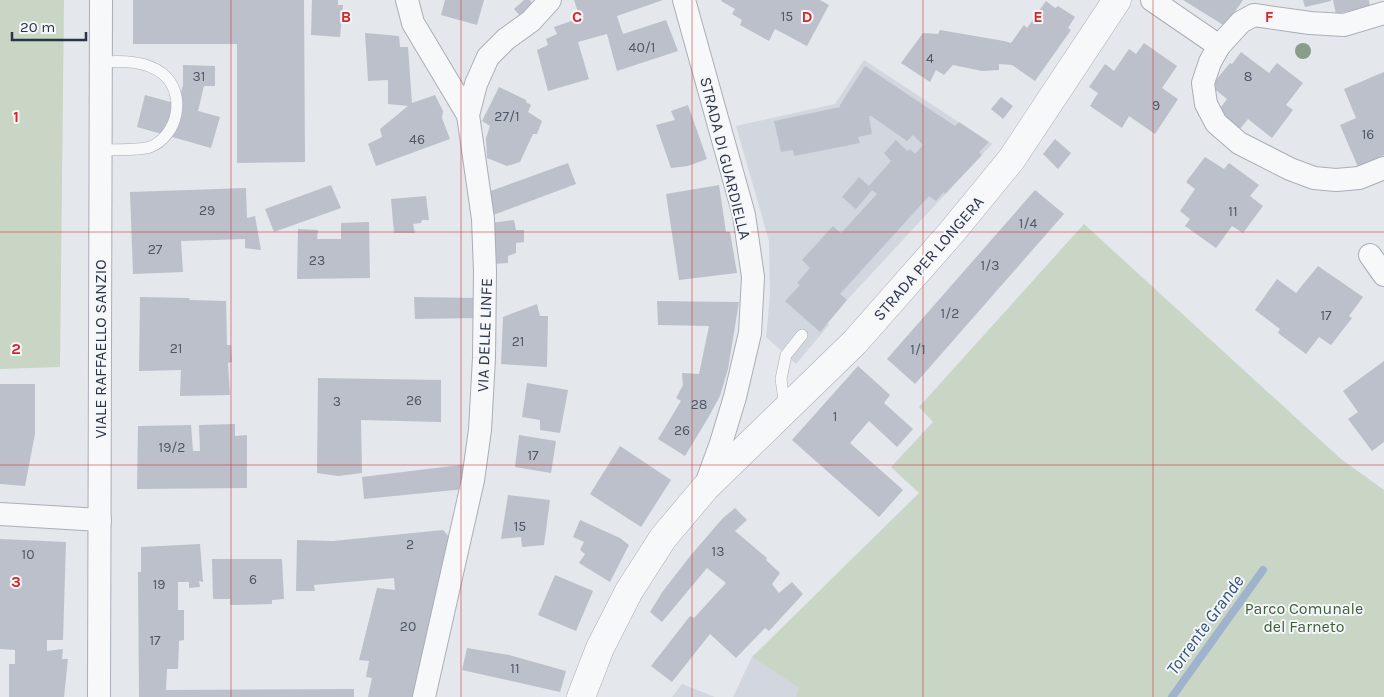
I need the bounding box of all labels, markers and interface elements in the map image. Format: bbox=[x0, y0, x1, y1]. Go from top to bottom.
text: B bbox=[341, 7, 351, 26]
text: C bbox=[572, 7, 582, 26]
text: D bbox=[802, 7, 813, 26]
text: E bbox=[1033, 7, 1043, 26]
text: F bbox=[1265, 7, 1274, 26]
house number: 15 bbox=[781, 8, 793, 25]
scale bar bbox=[12, 10, 86, 42]
text: 20 m bbox=[20, 18, 55, 36]
house number: 40/1 bbox=[629, 39, 655, 56]
house number: 4 bbox=[926, 50, 934, 67]
house number: 31 bbox=[193, 68, 205, 85]
house number: 8 bbox=[1244, 68, 1252, 85]
street label: STRADA DI GUARDIELLA bbox=[696, 75, 755, 241]
house number: 9 bbox=[1152, 97, 1160, 114]
text: 1 bbox=[13, 107, 19, 126]
house number: 27/1 bbox=[494, 108, 520, 125]
house number: 16 bbox=[1362, 126, 1374, 143]
house number: 46 bbox=[409, 131, 425, 148]
street label: STRADA PER LONGERA bbox=[869, 192, 988, 324]
house number: 29 bbox=[199, 202, 215, 219]
house number: 11 bbox=[1228, 203, 1238, 220]
house number: 1/4 bbox=[1019, 215, 1037, 232]
house number: 27 bbox=[148, 241, 163, 258]
house number: 23 bbox=[309, 252, 325, 269]
house number: 1/3 bbox=[981, 257, 999, 274]
street label: VIALE RAFFAELLO SANZIO bbox=[91, 259, 110, 439]
street label: VIA DELLE LINFE bbox=[473, 278, 496, 392]
house number: 1/2 bbox=[941, 305, 959, 322]
house number: 17 bbox=[1320, 307, 1332, 324]
house number: 21 bbox=[512, 333, 524, 350]
text: 2 bbox=[11, 339, 21, 358]
house number: 21 bbox=[170, 340, 182, 357]
house number: 1/1 bbox=[910, 341, 926, 358]
house number: 26 bbox=[406, 392, 422, 409]
house number: 3 bbox=[333, 393, 341, 410]
house number: 28 bbox=[691, 396, 707, 413]
house number: 1 bbox=[833, 408, 837, 425]
house number: 26 bbox=[674, 422, 690, 439]
house number: 19/2 bbox=[159, 439, 185, 456]
house number: 17 bbox=[527, 447, 539, 464]
house number: 15 bbox=[514, 518, 526, 535]
house number: 2 bbox=[406, 536, 414, 553]
house number: 13 bbox=[712, 543, 724, 560]
house number: 10 bbox=[22, 546, 34, 563]
house number: 6 bbox=[249, 571, 257, 588]
water label: Torrente Grande bbox=[1161, 571, 1249, 679]
text: 3 bbox=[11, 572, 21, 591]
house number: 19 bbox=[153, 576, 165, 593]
park label: Parco Comunale del Farneto bbox=[1245, 599, 1363, 636]
house number: 20 bbox=[400, 618, 416, 635]
house number: 17 bbox=[149, 632, 161, 649]
house number: 11 bbox=[510, 660, 520, 677]

